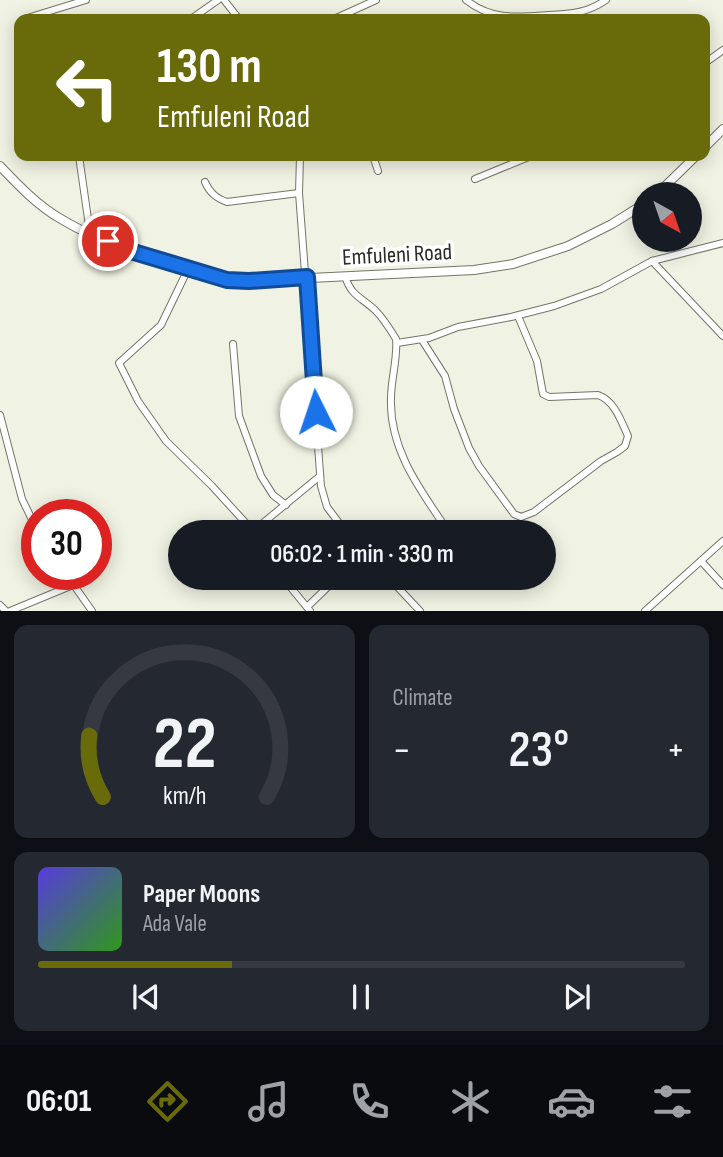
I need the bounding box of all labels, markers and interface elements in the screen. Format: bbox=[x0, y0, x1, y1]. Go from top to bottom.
text: 130 m bbox=[157, 38, 262, 97]
icon: left bbox=[42, 42, 133, 133]
text: Emfuleni Road bbox=[157, 98, 310, 137]
north arrow bbox=[632, 182, 702, 252]
map controls bbox=[632, 182, 702, 252]
pin bbox=[78, 211, 138, 271]
icon: arrive bbox=[89, 222, 127, 260]
street label: Emfuleni Road bbox=[341, 238, 453, 272]
position arrow bbox=[279, 375, 353, 449]
speed limit sign: 30 bbox=[21, 499, 112, 590]
text: 06:02 · 1 min · 330 m bbox=[270, 539, 454, 570]
text: Climate bbox=[393, 684, 452, 712]
text: 22 bbox=[152, 702, 216, 790]
text: 23° bbox=[508, 719, 569, 782]
text: − bbox=[393, 728, 411, 773]
text: + bbox=[666, 728, 685, 773]
text: km/h bbox=[163, 781, 206, 812]
text: Paper Moons bbox=[143, 879, 260, 910]
text: Ada Vale bbox=[143, 910, 207, 938]
icon: previous bbox=[127, 978, 165, 1016]
icon: pause bbox=[342, 978, 380, 1016]
icon: next bbox=[558, 978, 596, 1016]
icon: directions bbox=[143, 1077, 192, 1126]
icon: music bbox=[244, 1077, 293, 1126]
icon: phone bbox=[345, 1077, 394, 1126]
icon: climate bbox=[446, 1077, 495, 1126]
icon: car bbox=[547, 1077, 596, 1126]
icon: filters bbox=[648, 1077, 697, 1126]
text: 06:01 bbox=[26, 1082, 91, 1121]

